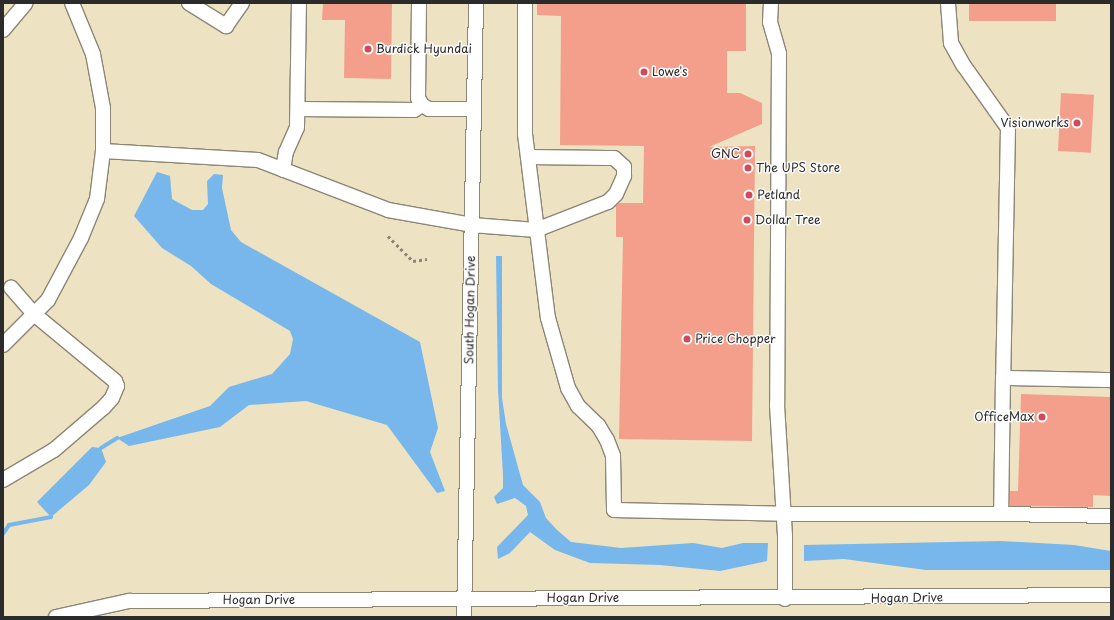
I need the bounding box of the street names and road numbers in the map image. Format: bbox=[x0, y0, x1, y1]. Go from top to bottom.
street label: South Hogan Drive bbox=[462, 255, 478, 365]
street label: Hogan Drive bbox=[871, 590, 943, 606]
street label: Hogan Drive bbox=[547, 591, 619, 605]
street label: Hogan Drive bbox=[223, 593, 295, 607]

